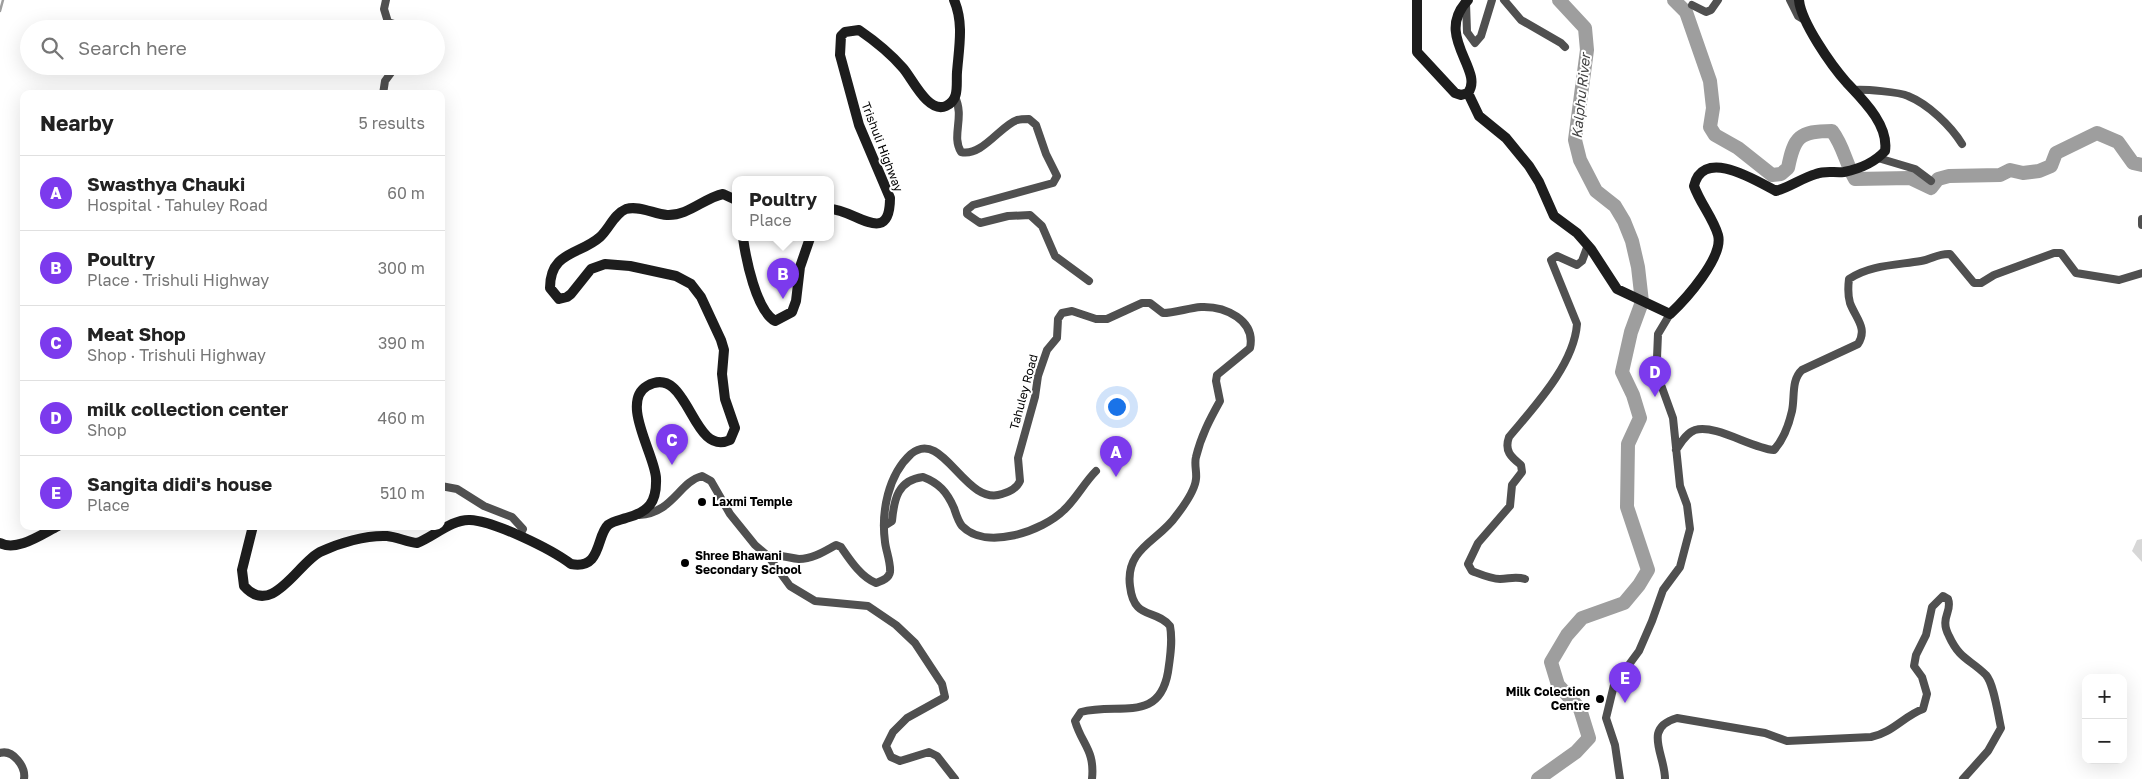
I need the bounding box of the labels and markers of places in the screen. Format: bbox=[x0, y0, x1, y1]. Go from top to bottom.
pin: B bbox=[767, 258, 799, 299]
pin: D bbox=[1639, 356, 1671, 397]
pin: C bbox=[656, 424, 688, 465]
pin: A bbox=[1100, 436, 1132, 477]
place label: Laxmi Temple bbox=[712, 494, 793, 509]
marker: Laxmi Temple bbox=[696, 496, 708, 508]
place label: Shree Bhawani Secondary School bbox=[695, 548, 802, 577]
marker: Shree Bhawani Secondary School bbox=[679, 557, 691, 569]
pin: E bbox=[1609, 662, 1641, 703]
place label: Milk Colection Centre bbox=[1506, 684, 1590, 713]
marker: Milk Colection Centre bbox=[1594, 693, 1606, 705]

